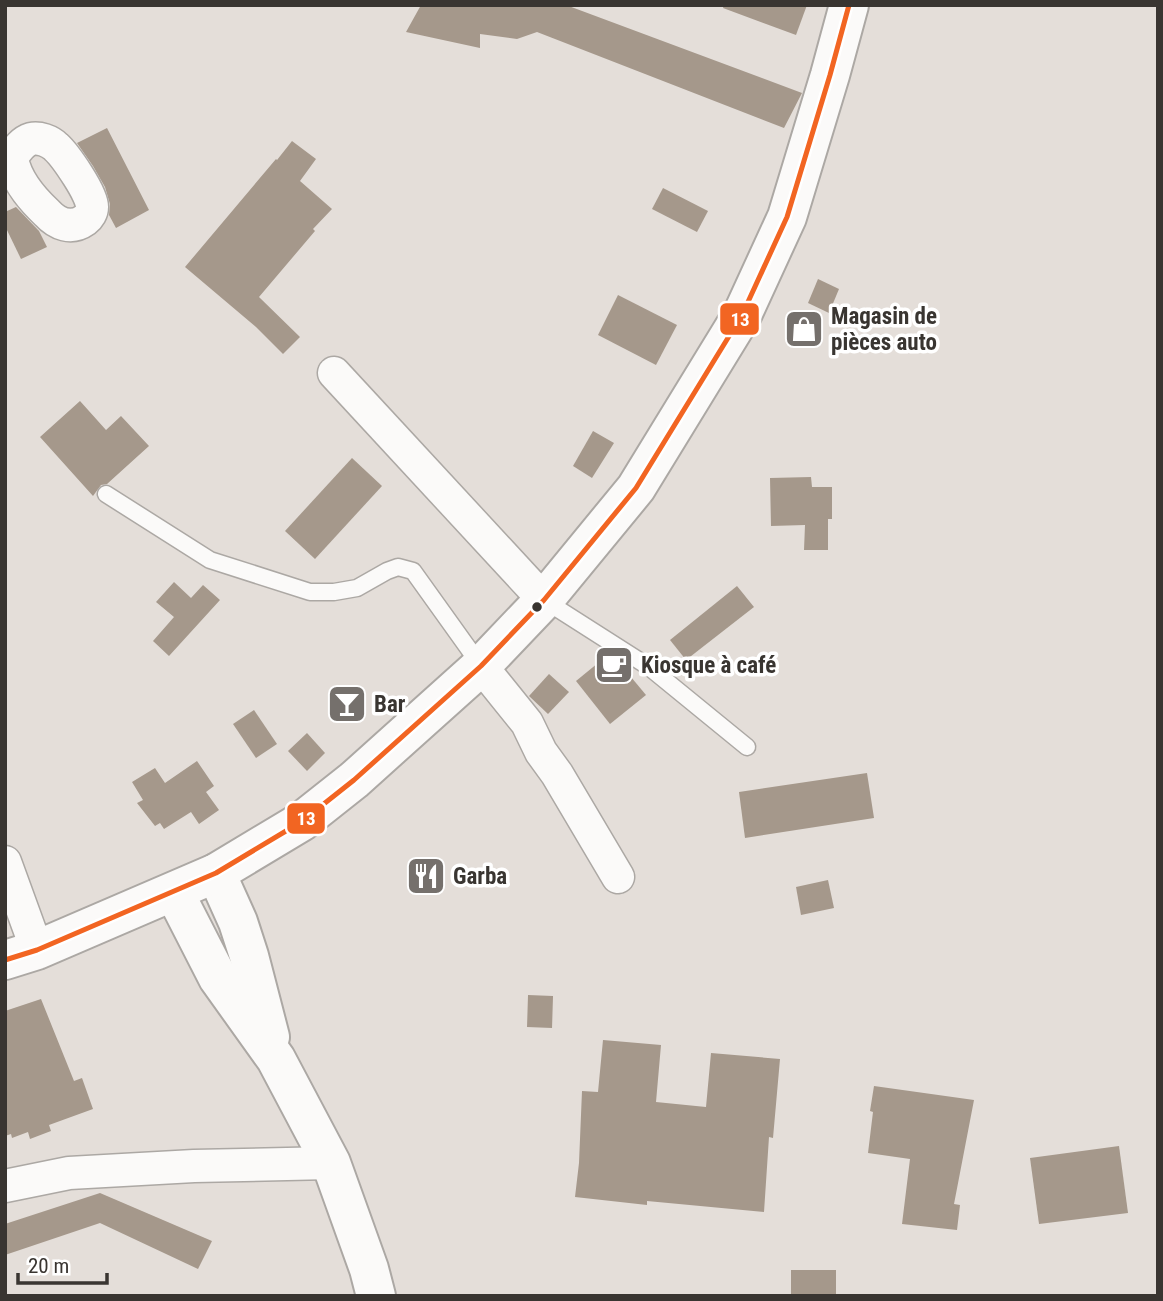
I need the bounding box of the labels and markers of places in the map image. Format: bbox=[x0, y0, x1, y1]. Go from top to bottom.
place label: Magasin de pièces auto bbox=[831, 303, 937, 356]
shop icon: Magasin de pièces auto bbox=[783, 308, 825, 350]
unlabelled marker bbox=[530, 600, 544, 614]
cafe icon: Kiosque à café bbox=[593, 644, 635, 686]
place label: Kiosque à café bbox=[641, 652, 776, 679]
bar icon: Bar bbox=[326, 683, 368, 725]
place label: Bar bbox=[374, 691, 406, 718]
restaurant icon: Garba bbox=[405, 855, 447, 897]
place label: Garba bbox=[453, 863, 507, 890]

